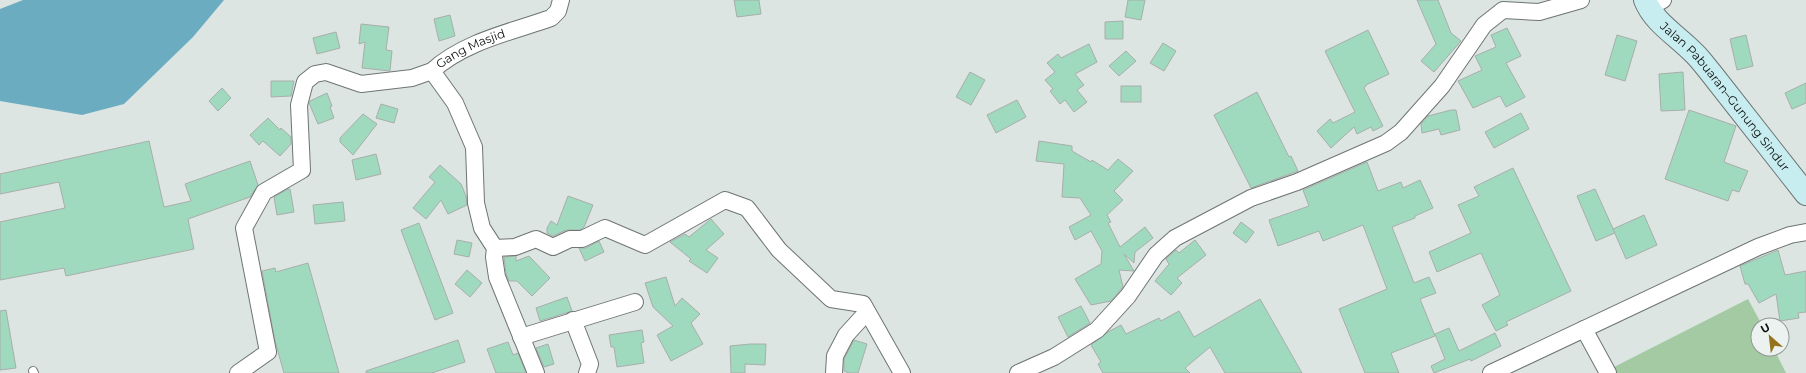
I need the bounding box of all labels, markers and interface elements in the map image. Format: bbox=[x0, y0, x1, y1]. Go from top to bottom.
street label: Jalan Pabuaran–Gunung Sindur bbox=[1657, 18, 1793, 174]
street label: Gang Masjid bbox=[433, 25, 507, 71]
north arrow bbox=[1750, 317, 1790, 357]
text: U bbox=[1758, 320, 1772, 336]

